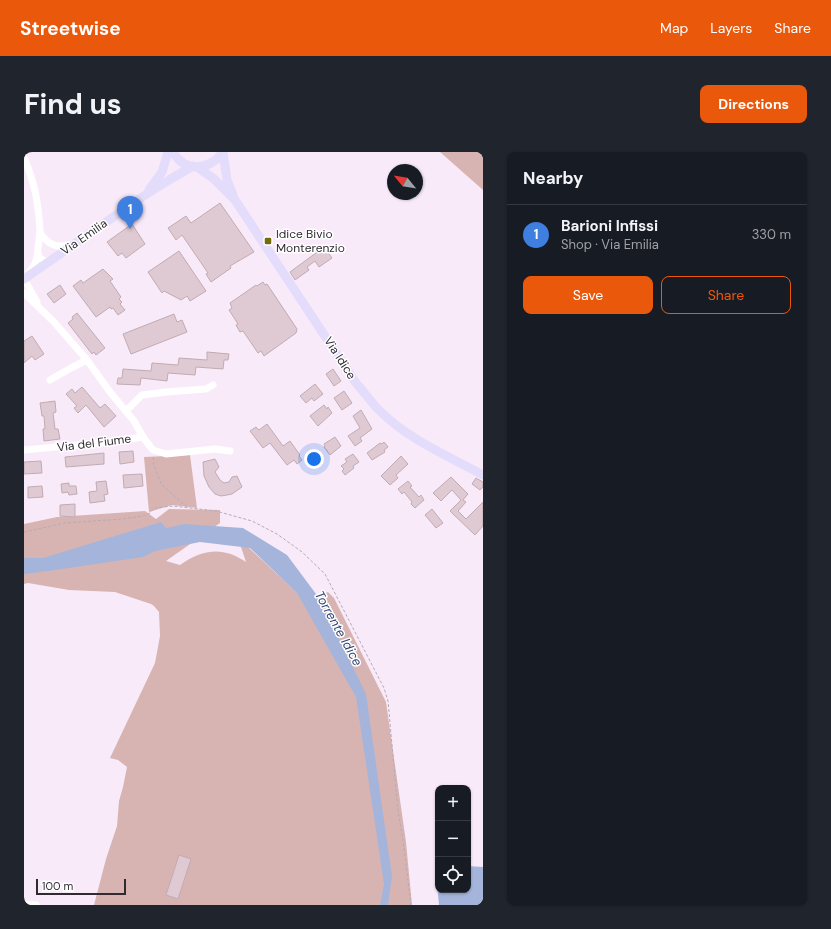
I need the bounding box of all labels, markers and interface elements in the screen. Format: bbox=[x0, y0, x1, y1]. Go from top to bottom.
text: Streetwise bbox=[20, 16, 121, 41]
text: Map bbox=[660, 19, 688, 37]
text: Layers bbox=[710, 19, 752, 37]
text: Share bbox=[774, 19, 811, 37]
button: Directions bbox=[700, 85, 807, 123]
text: Find us bbox=[24, 86, 122, 123]
north arrow bbox=[387, 164, 423, 200]
text: Nearby bbox=[523, 167, 583, 189]
pin: 1 bbox=[117, 196, 143, 229]
street label: Via Emilia bbox=[58, 215, 110, 259]
text: Barioni Infissi bbox=[561, 216, 658, 236]
place label: Idice Bivio Monterenzio bbox=[276, 226, 345, 256]
text: 1 bbox=[534, 226, 538, 243]
text: 330 m bbox=[752, 226, 791, 243]
marker: Idice Bivio Monterenzio bbox=[263, 236, 273, 246]
text: Shop · Via Emilia bbox=[561, 236, 659, 253]
button: Save bbox=[523, 276, 653, 314]
button: Share bbox=[661, 276, 791, 314]
street label: Via Idice bbox=[320, 334, 360, 382]
street label: Via del Fiume bbox=[56, 430, 132, 455]
your location bbox=[304, 449, 324, 469]
water label: Torrente Idice bbox=[311, 588, 366, 669]
map controls bbox=[435, 785, 471, 893]
button: + bbox=[435, 785, 471, 821]
button: − bbox=[435, 821, 471, 857]
button: locate bbox=[435, 857, 471, 893]
scale bar bbox=[36, 877, 126, 896]
text: 100 m bbox=[42, 879, 73, 893]

